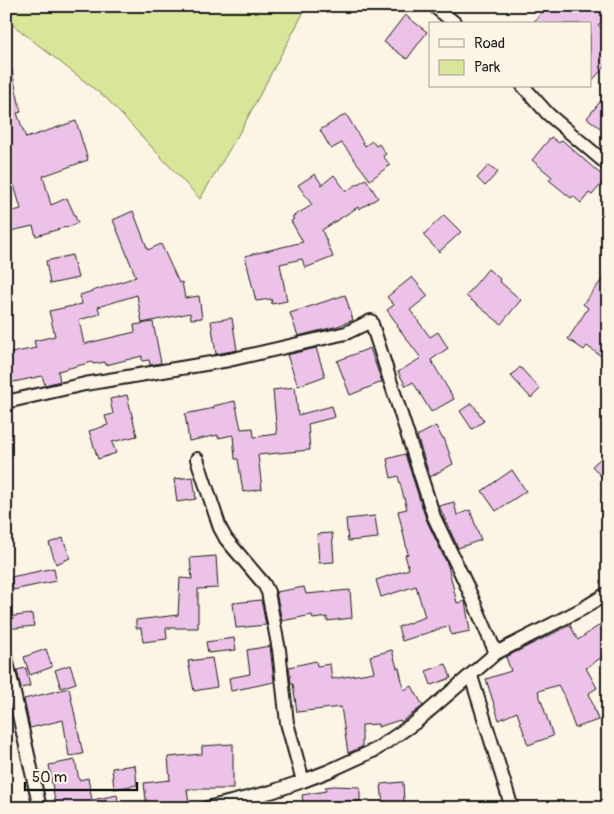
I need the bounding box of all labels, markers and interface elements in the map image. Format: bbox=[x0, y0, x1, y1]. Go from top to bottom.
legend bbox=[429, 22, 592, 88]
text: Road bbox=[474, 34, 505, 53]
text: Park bbox=[474, 58, 501, 77]
scale bar bbox=[25, 759, 138, 791]
text: 50 m bbox=[32, 768, 67, 787]

